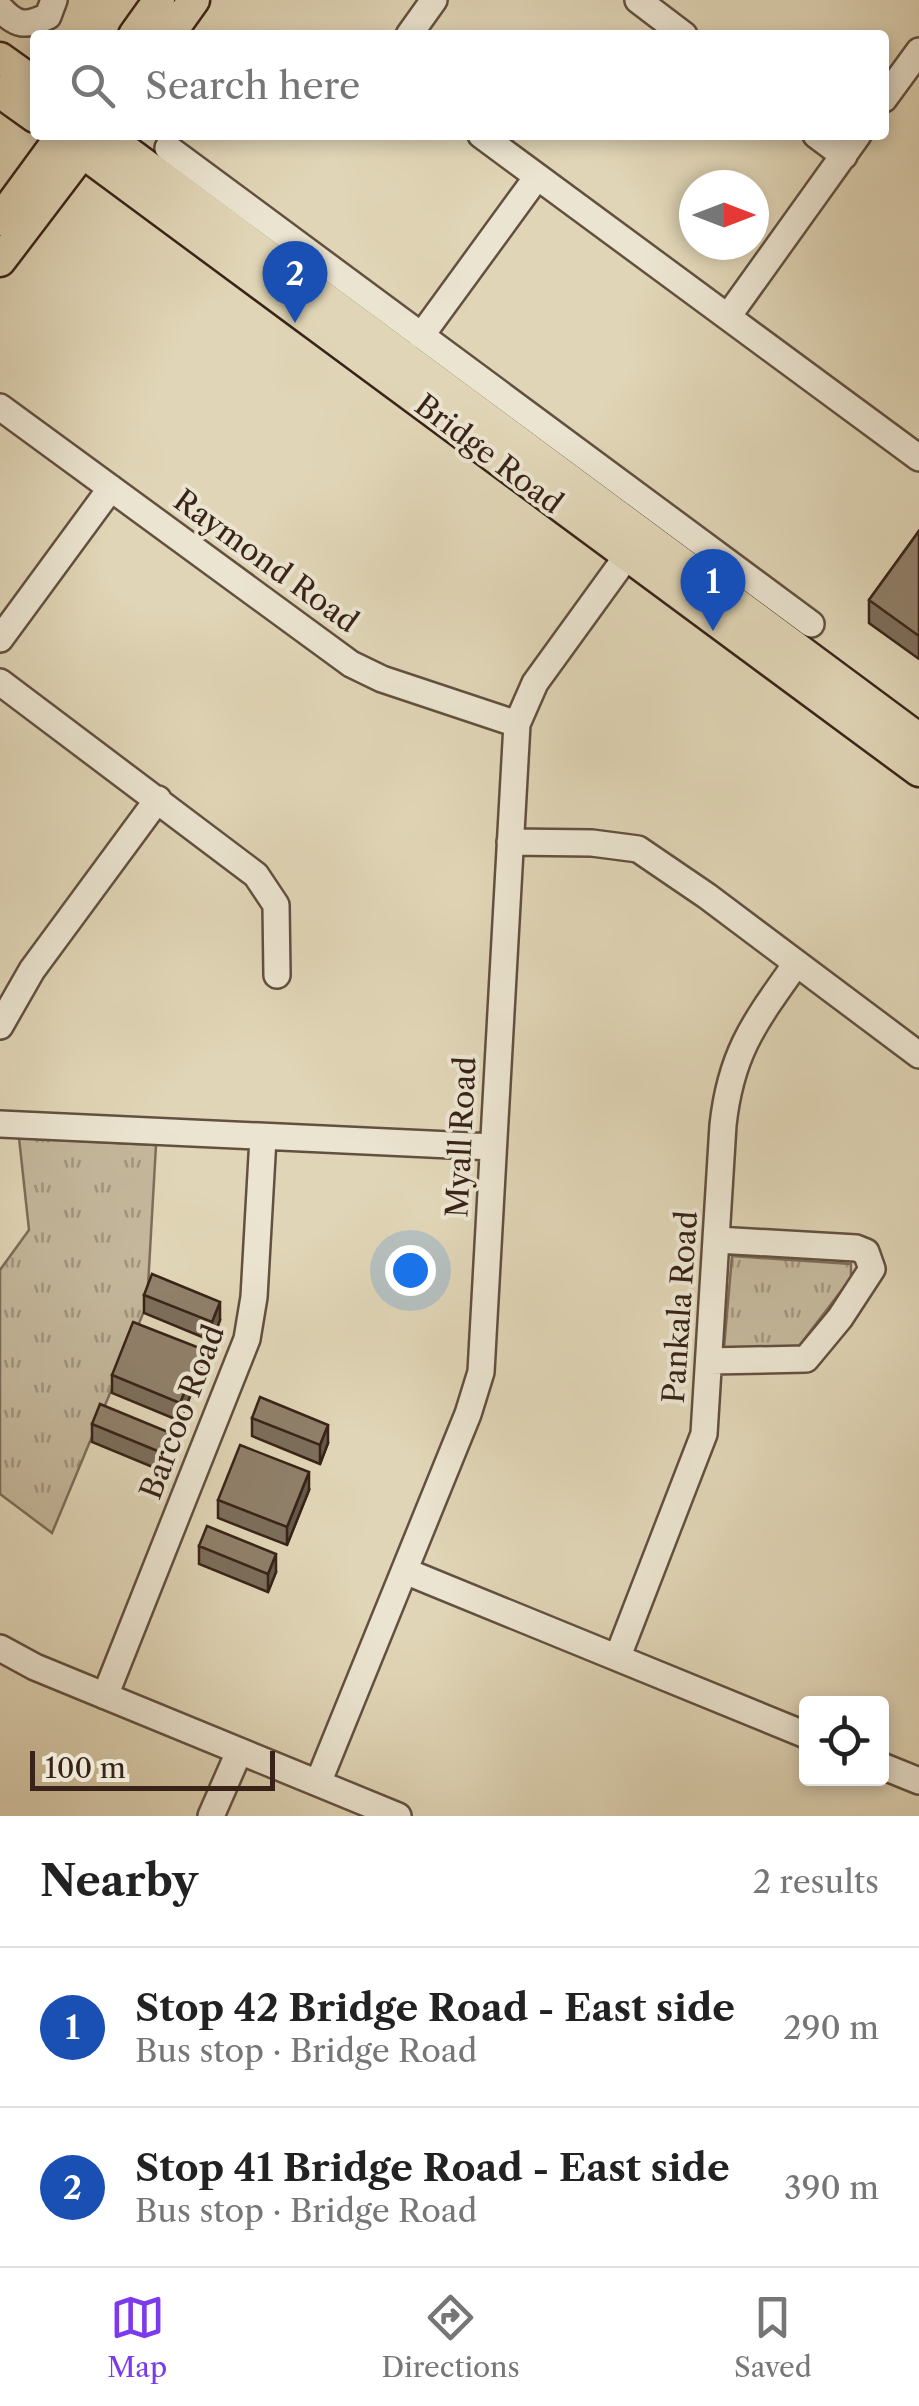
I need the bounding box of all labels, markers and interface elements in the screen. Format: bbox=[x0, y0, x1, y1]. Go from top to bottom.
search box bbox=[30, 30, 889, 140]
icon: search bbox=[65, 58, 120, 113]
text: Search here bbox=[145, 62, 360, 109]
north arrow bbox=[679, 170, 769, 260]
pin: 2 bbox=[262, 240, 328, 323]
street label: Bridge Road bbox=[408, 386, 570, 522]
street label: Raymond Road bbox=[166, 482, 366, 640]
pin: 1 bbox=[680, 548, 746, 631]
street label: Myall Road bbox=[438, 1055, 484, 1219]
street label: Pankala Road bbox=[655, 1209, 705, 1405]
your location bbox=[385, 1245, 436, 1296]
street label: Barcoo Road bbox=[132, 1320, 232, 1504]
map controls bbox=[799, 1696, 889, 1786]
button: locate bbox=[799, 1696, 889, 1786]
scale bar bbox=[30, 1746, 275, 1790]
text: 100 m bbox=[45, 1751, 126, 1785]
text: Nearby bbox=[40, 1855, 198, 1907]
text: 2 results bbox=[753, 1862, 879, 1901]
text: Stop 42 Bridge Road - East side bbox=[135, 1984, 735, 2031]
text: 1 bbox=[65, 2008, 80, 2047]
text: 290 m bbox=[783, 2008, 879, 2047]
text: Bus stop · Bridge Road bbox=[135, 2031, 477, 2070]
text: Stop 41 Bridge Road - East side bbox=[135, 2144, 730, 2191]
text: 2 bbox=[63, 2168, 82, 2207]
text: 390 m bbox=[784, 2168, 879, 2207]
text: Bus stop · Bridge Road bbox=[135, 2191, 477, 2230]
tab: Map bbox=[107, 2290, 167, 2384]
tab: Directions bbox=[381, 2290, 520, 2384]
tab: Saved bbox=[734, 2290, 812, 2384]

